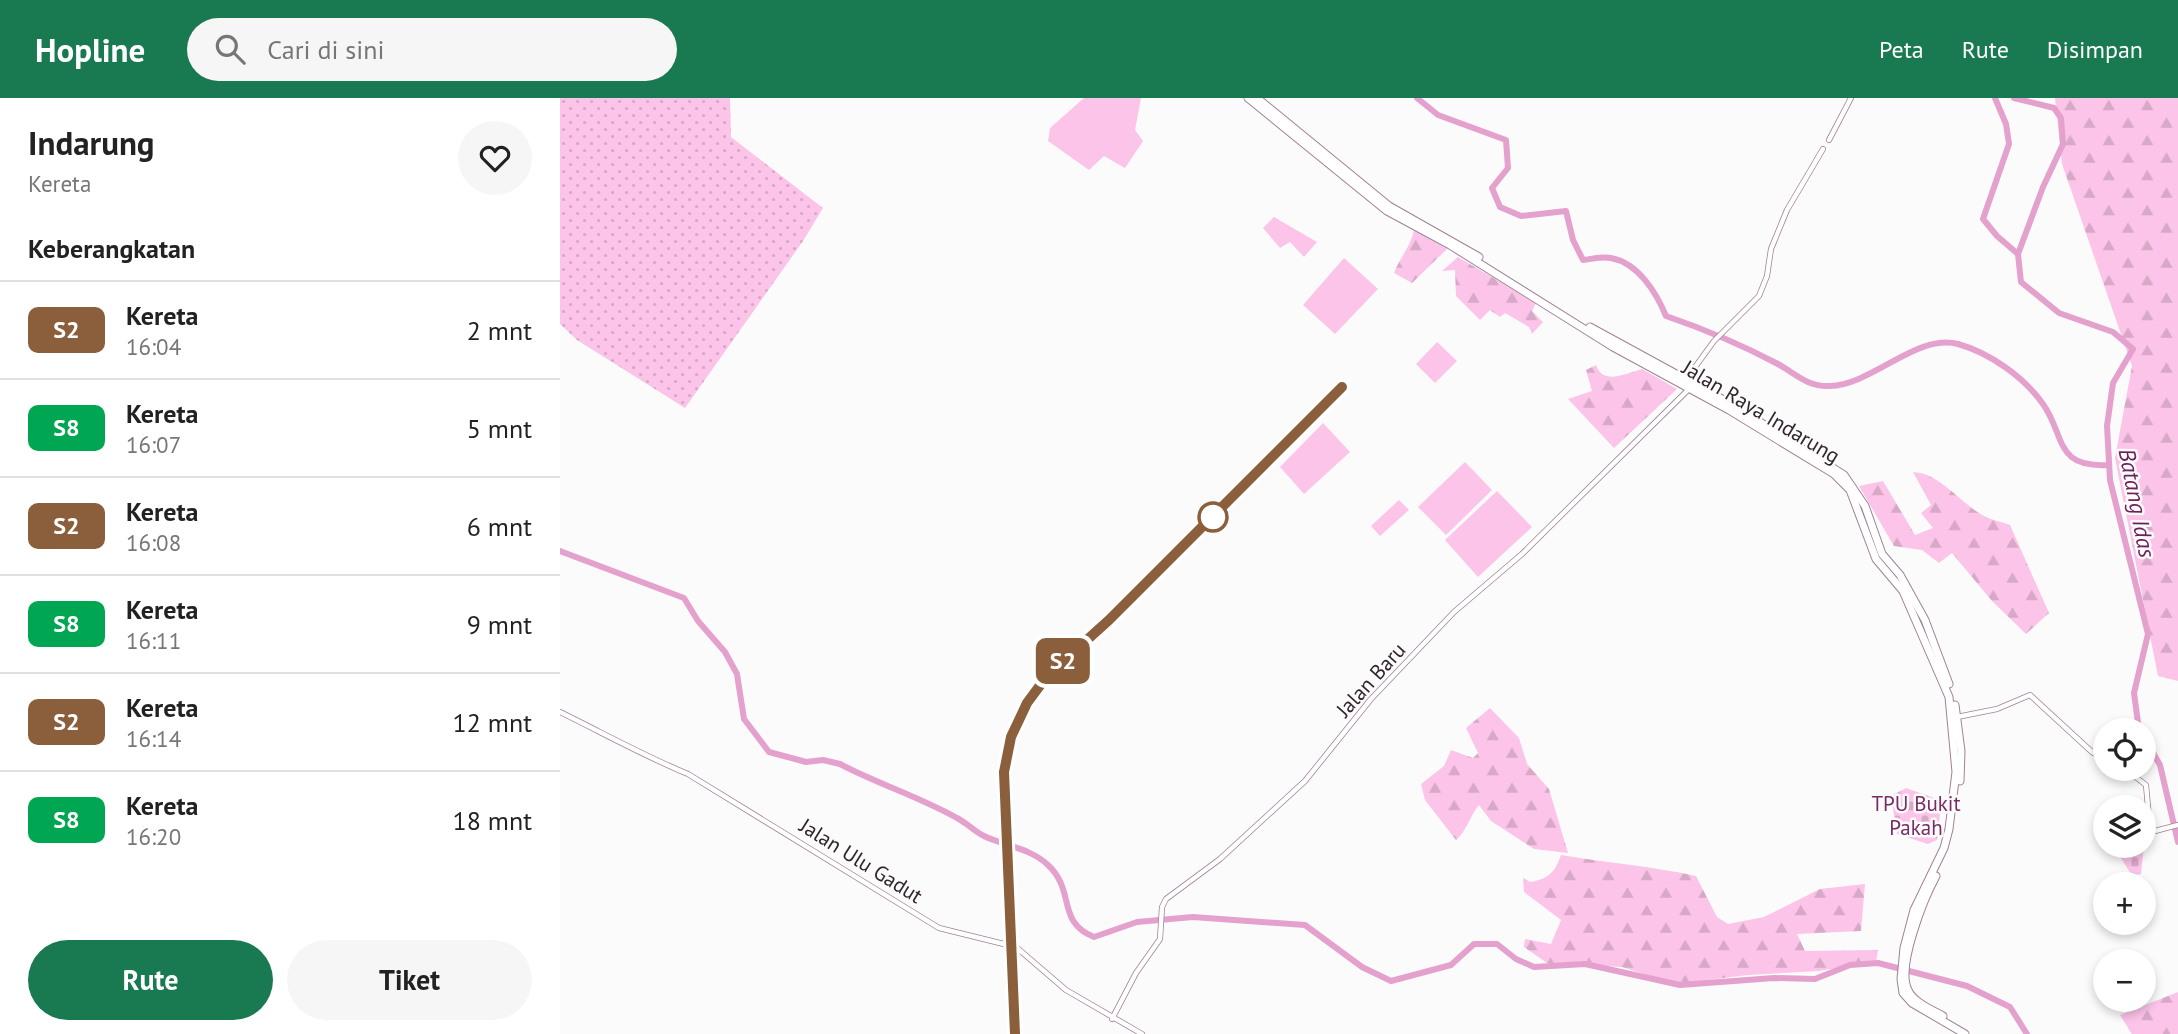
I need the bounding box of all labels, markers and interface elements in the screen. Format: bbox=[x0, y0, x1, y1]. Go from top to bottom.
search box bbox=[187, 18, 677, 81]
text: Hopline bbox=[35, 28, 145, 71]
icon: search bbox=[211, 30, 249, 68]
text: Cari di sini bbox=[267, 33, 384, 66]
text: Peta bbox=[1879, 34, 1924, 65]
text: Rute bbox=[1962, 34, 2009, 65]
text: Disimpan bbox=[2047, 34, 2143, 65]
text: Indarung bbox=[28, 121, 155, 164]
button: heart bbox=[458, 121, 532, 195]
text: Kereta bbox=[28, 169, 91, 198]
text: Keberangkatan bbox=[28, 232, 195, 265]
text: Kereta bbox=[126, 299, 198, 332]
text: S2 bbox=[53, 314, 80, 345]
text: 2 mnt bbox=[467, 314, 532, 347]
text: 16:04 bbox=[126, 332, 181, 361]
street label: Jalan Raya Indarung bbox=[1677, 353, 1845, 469]
text: Kereta bbox=[126, 397, 198, 430]
text: S8 bbox=[53, 412, 80, 443]
text: 5 mnt bbox=[467, 412, 532, 445]
text: 16:07 bbox=[126, 430, 181, 459]
water label: Batang Idas bbox=[2113, 446, 2162, 561]
text: Kereta bbox=[126, 495, 198, 528]
unlabelled marker bbox=[1198, 502, 1228, 532]
text: S2 bbox=[53, 510, 80, 541]
text: 6 mnt bbox=[467, 510, 532, 543]
text: 16:08 bbox=[126, 528, 181, 557]
text: Kereta bbox=[126, 593, 198, 626]
text: S8 bbox=[53, 608, 80, 639]
text: 9 mnt bbox=[467, 608, 532, 641]
text: 16:11 bbox=[126, 626, 181, 655]
street label: Jalan Baru bbox=[1329, 637, 1411, 723]
line badge: S2 bbox=[1032, 638, 1094, 684]
text: S2 bbox=[1050, 645, 1076, 676]
text: Kereta bbox=[126, 691, 198, 724]
text: S2 bbox=[53, 706, 80, 737]
text: 12 mnt bbox=[453, 706, 532, 739]
map controls bbox=[2093, 718, 2156, 1012]
button: locate bbox=[2093, 718, 2156, 781]
text: 16:14 bbox=[126, 724, 181, 753]
text: Kereta bbox=[126, 789, 198, 822]
park label: TPU Bukit Pakah bbox=[1871, 790, 1961, 841]
button: layers bbox=[2093, 795, 2156, 858]
text: S8 bbox=[53, 804, 80, 835]
text: 18 mnt bbox=[453, 804, 532, 837]
street label: Jalan Ulu Gadut bbox=[794, 812, 928, 909]
text: 16:20 bbox=[126, 822, 181, 851]
button: + bbox=[2093, 872, 2156, 935]
button: Rute bbox=[28, 940, 273, 1020]
button: Tiket bbox=[287, 940, 532, 1020]
button: − bbox=[2093, 949, 2156, 1012]

